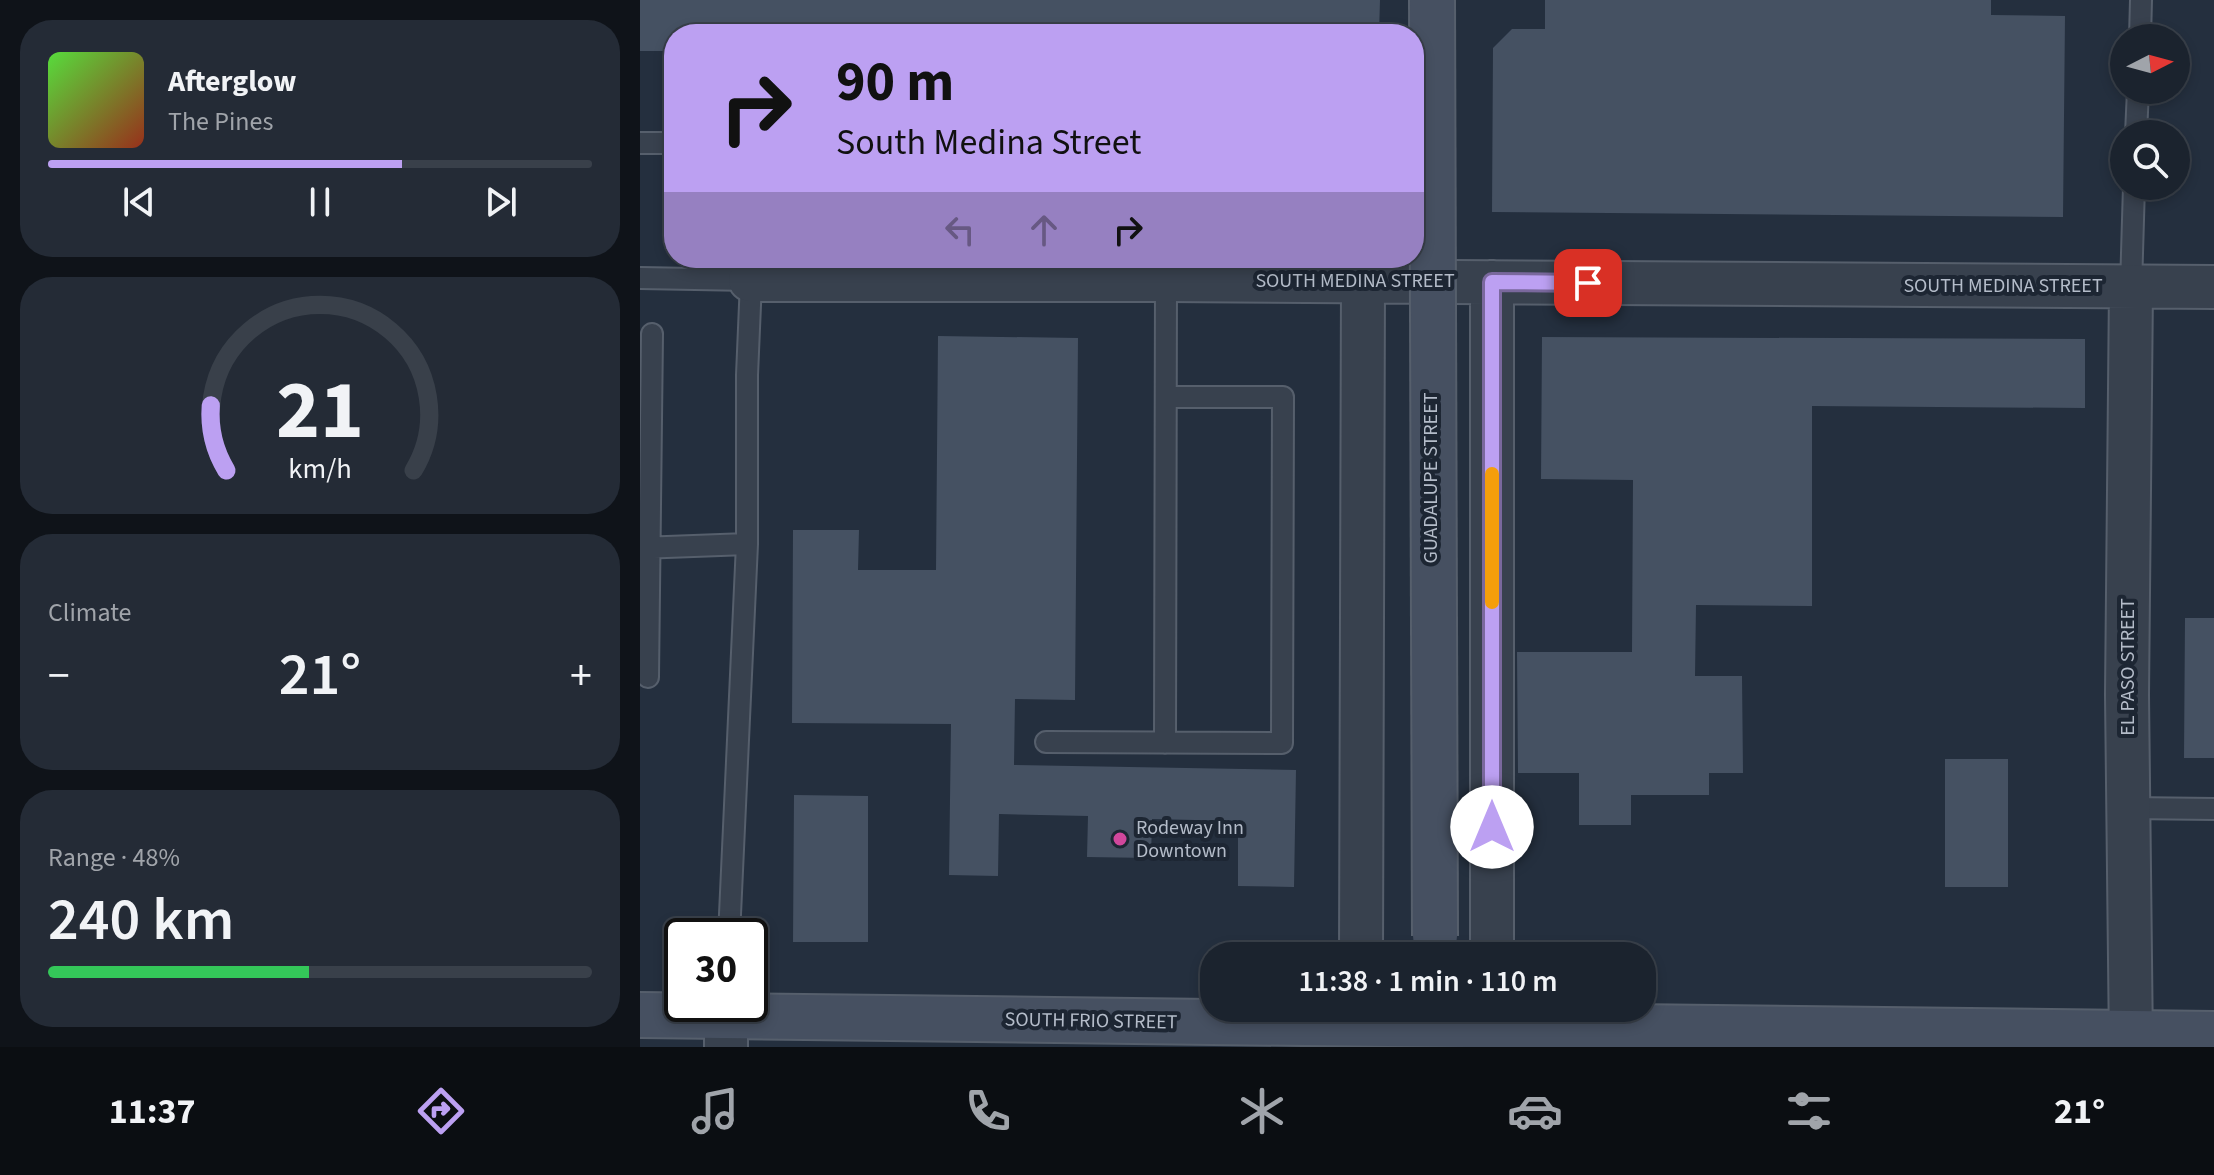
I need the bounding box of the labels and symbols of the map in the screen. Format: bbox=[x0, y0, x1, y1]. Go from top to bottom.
north arrow bbox=[2110, 24, 2190, 104]
pin bbox=[1554, 249, 1622, 317]
street label: SOUTH MEDINA STREET bbox=[1255, 267, 1455, 295]
street label: SOUTH MEDINA STREET bbox=[1903, 272, 2103, 300]
street label: GUADALUPE STREET bbox=[1417, 392, 1445, 563]
street label: EL PASO STREET bbox=[2114, 598, 2142, 736]
position arrow bbox=[1450, 785, 1534, 869]
place label: Rodeway Inn Downtown bbox=[1136, 814, 1244, 865]
marker: Rodeway Inn Downtown bbox=[1111, 830, 1129, 848]
speed limit sign: 30 bbox=[664, 918, 768, 1022]
street label: SOUTH FRIO STREET bbox=[1004, 1005, 1178, 1037]

